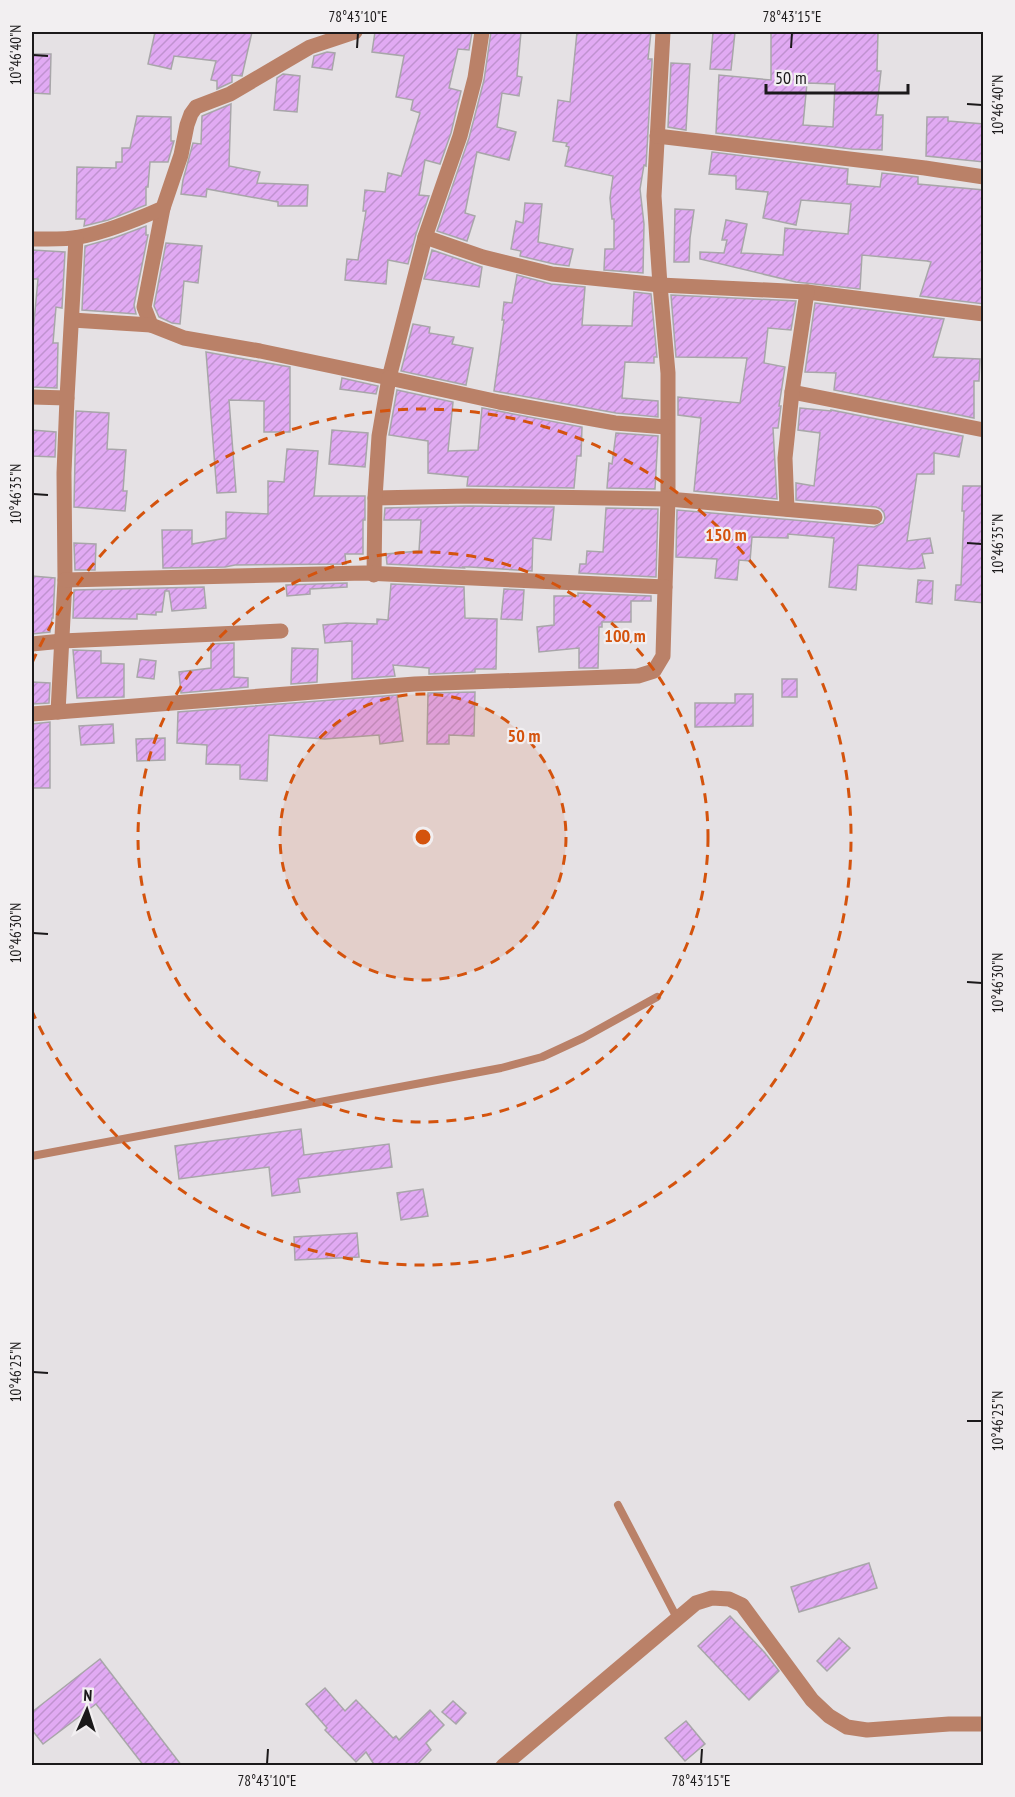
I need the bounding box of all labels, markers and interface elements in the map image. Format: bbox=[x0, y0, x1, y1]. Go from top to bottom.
text: 78°43'10"E bbox=[328, 7, 388, 26]
text: 78°43'15"E bbox=[762, 7, 822, 26]
text: 10°46'40"N bbox=[6, 25, 25, 85]
scale bar bbox=[766, 57, 908, 95]
text: 50 m bbox=[775, 66, 807, 89]
text: 10°46'40"N bbox=[988, 75, 1007, 135]
text: 10°46'35"N bbox=[6, 464, 25, 524]
text: 10°46'35"N bbox=[988, 514, 1007, 574]
text: 150 m bbox=[705, 523, 747, 546]
text: 100 m bbox=[604, 624, 646, 647]
text: 50 m bbox=[508, 724, 540, 747]
centre of rings bbox=[413, 827, 433, 847]
text: 10°46'30"N bbox=[6, 903, 25, 963]
text: 10°46'30"N bbox=[988, 953, 1007, 1013]
text: 10°46'25"N bbox=[6, 1342, 25, 1402]
text: 10°46'25"N bbox=[988, 1391, 1007, 1451]
north arrow bbox=[57, 1680, 117, 1740]
text: N bbox=[83, 1685, 93, 1705]
text: 78°43'10"E bbox=[237, 1771, 297, 1790]
text: 78°43'15"E bbox=[671, 1771, 731, 1790]

